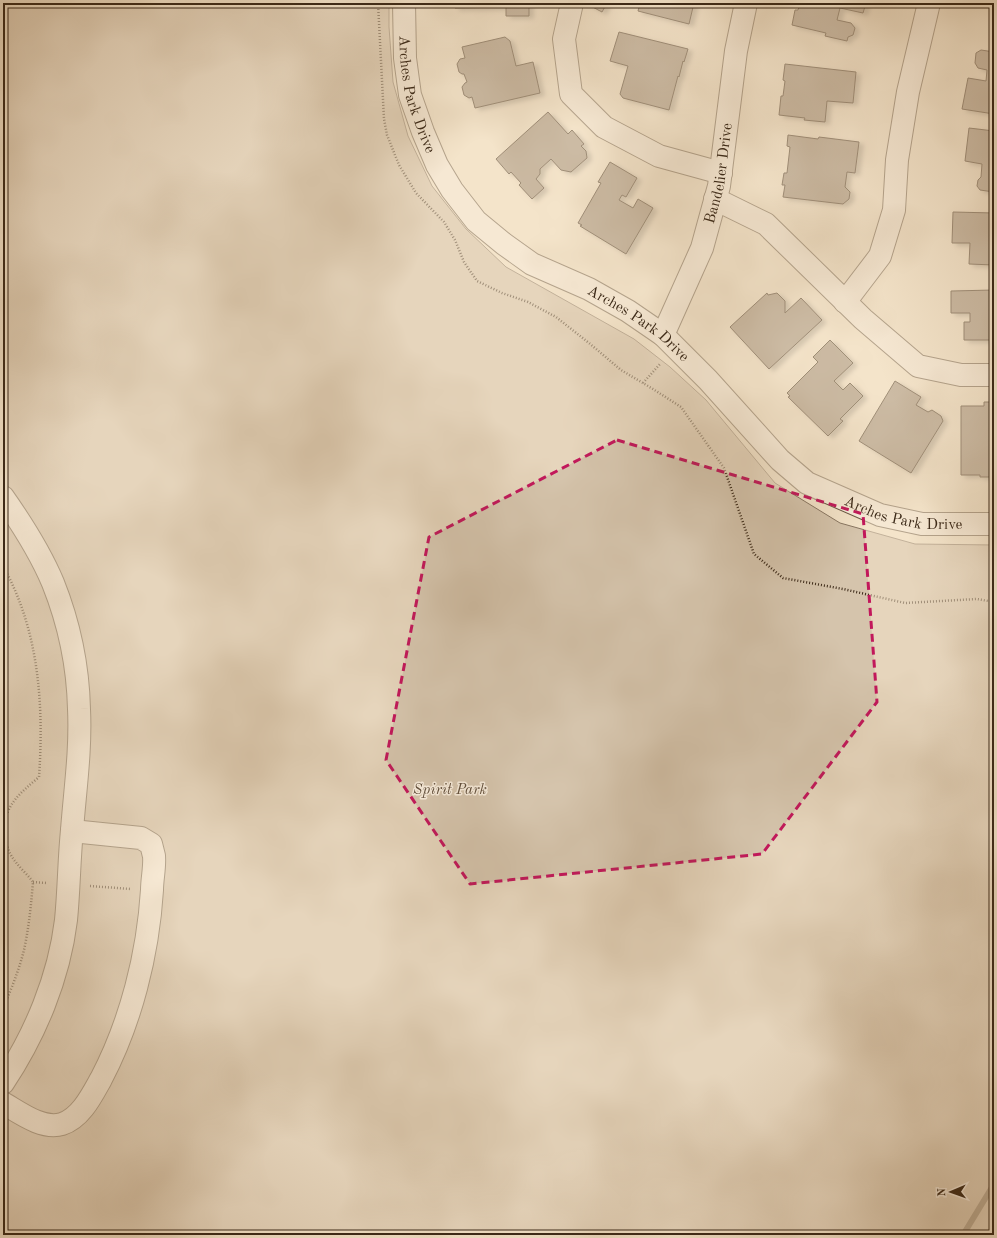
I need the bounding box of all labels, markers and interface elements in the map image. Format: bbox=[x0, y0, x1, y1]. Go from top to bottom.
street label: Arches Park Drive bbox=[396, 35, 437, 156]
street label: Bandelier Drive bbox=[703, 122, 736, 226]
street label: Arches Park Drive bbox=[584, 284, 691, 365]
street label: Arches Park Drive bbox=[842, 494, 962, 533]
park label: Spirit Park bbox=[413, 783, 487, 798]
north arrow bbox=[931, 1172, 971, 1212]
text: N bbox=[937, 1187, 948, 1197]

